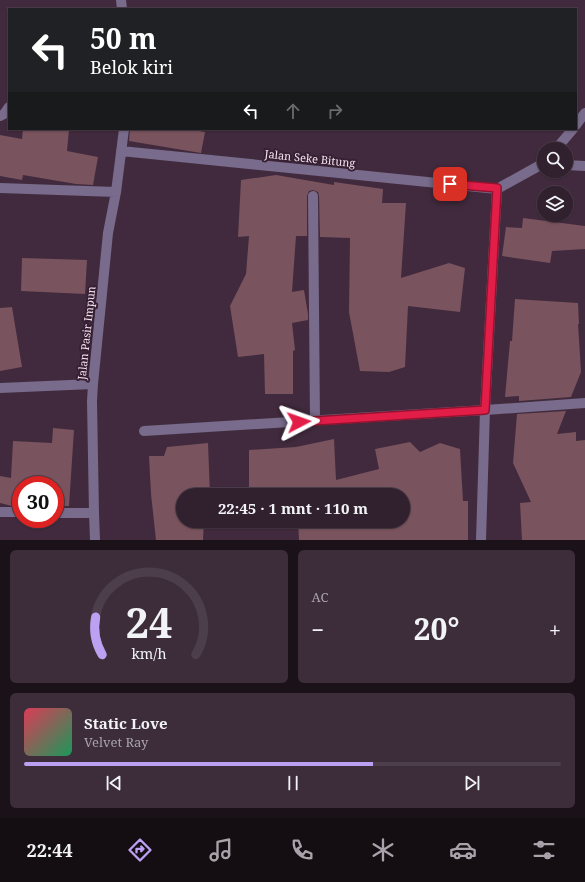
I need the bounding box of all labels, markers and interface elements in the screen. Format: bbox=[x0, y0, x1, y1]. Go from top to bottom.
text: 50 m bbox=[90, 19, 157, 57]
icon: left bbox=[24, 24, 76, 76]
text: Belok kiri bbox=[90, 55, 173, 79]
icon: left bbox=[240, 100, 262, 122]
icon: ahead bbox=[282, 100, 304, 122]
icon: right bbox=[324, 100, 346, 122]
map controls bbox=[537, 142, 573, 222]
button: search bbox=[537, 142, 573, 178]
street label: Jalan Seke Bitung bbox=[263, 146, 356, 170]
pin bbox=[433, 167, 467, 201]
icon: arrive bbox=[439, 173, 461, 195]
button: layers bbox=[537, 186, 573, 222]
street label: Jalan Pasir Impun bbox=[74, 285, 98, 382]
position arrow bbox=[278, 401, 320, 443]
speed limit sign: 30 bbox=[12, 476, 64, 528]
text: 22:45 · 1 mnt · 110 m bbox=[218, 498, 368, 518]
text: AC bbox=[312, 588, 328, 606]
text: 24 bbox=[125, 593, 172, 649]
text: 20° bbox=[414, 608, 459, 649]
text: − bbox=[312, 614, 324, 644]
text: + bbox=[549, 614, 561, 644]
text: km/h bbox=[131, 643, 166, 662]
text: Static Love bbox=[84, 713, 168, 733]
text: Velvet Ray bbox=[84, 733, 148, 751]
icon: previous bbox=[103, 772, 125, 794]
icon: pause bbox=[282, 772, 304, 794]
icon: next bbox=[461, 772, 483, 794]
icon: directions bbox=[126, 836, 154, 864]
icon: music bbox=[207, 836, 235, 864]
icon: phone bbox=[288, 836, 316, 864]
icon: climate bbox=[369, 836, 397, 864]
icon: car bbox=[449, 836, 477, 864]
icon: filters bbox=[530, 836, 558, 864]
text: 22:44 bbox=[26, 838, 73, 862]

